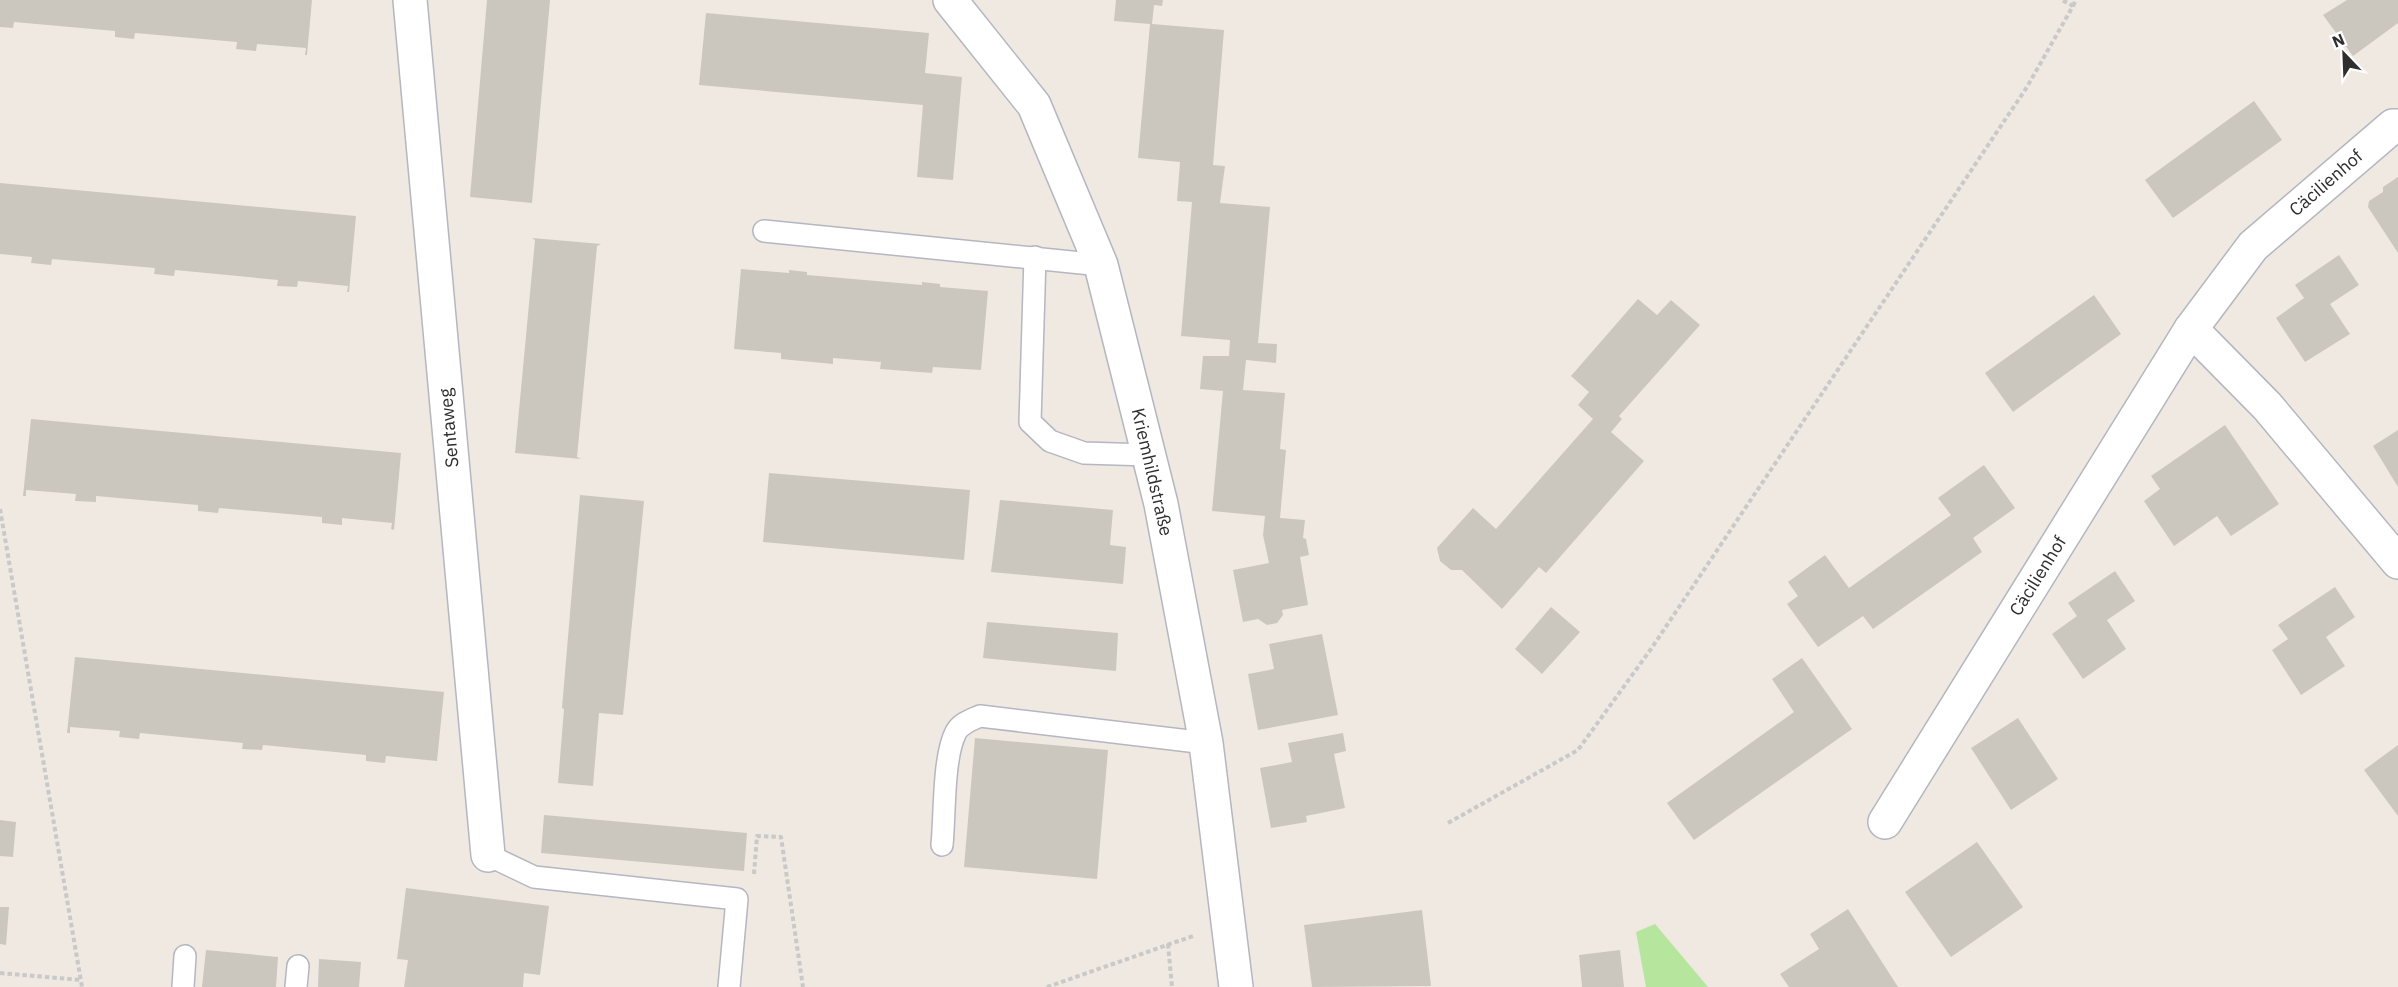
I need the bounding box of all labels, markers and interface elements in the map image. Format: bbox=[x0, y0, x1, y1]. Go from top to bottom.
north arrow bbox=[2314, 24, 2374, 84]
text: N bbox=[2329, 29, 2347, 52]
street label: Cäcilienhof bbox=[2284, 144, 2367, 221]
street label: Sentaweg bbox=[434, 387, 463, 469]
street label: Kriemhildstraße bbox=[1127, 406, 1178, 538]
street label: Cäcilienhof bbox=[2004, 531, 2071, 620]

